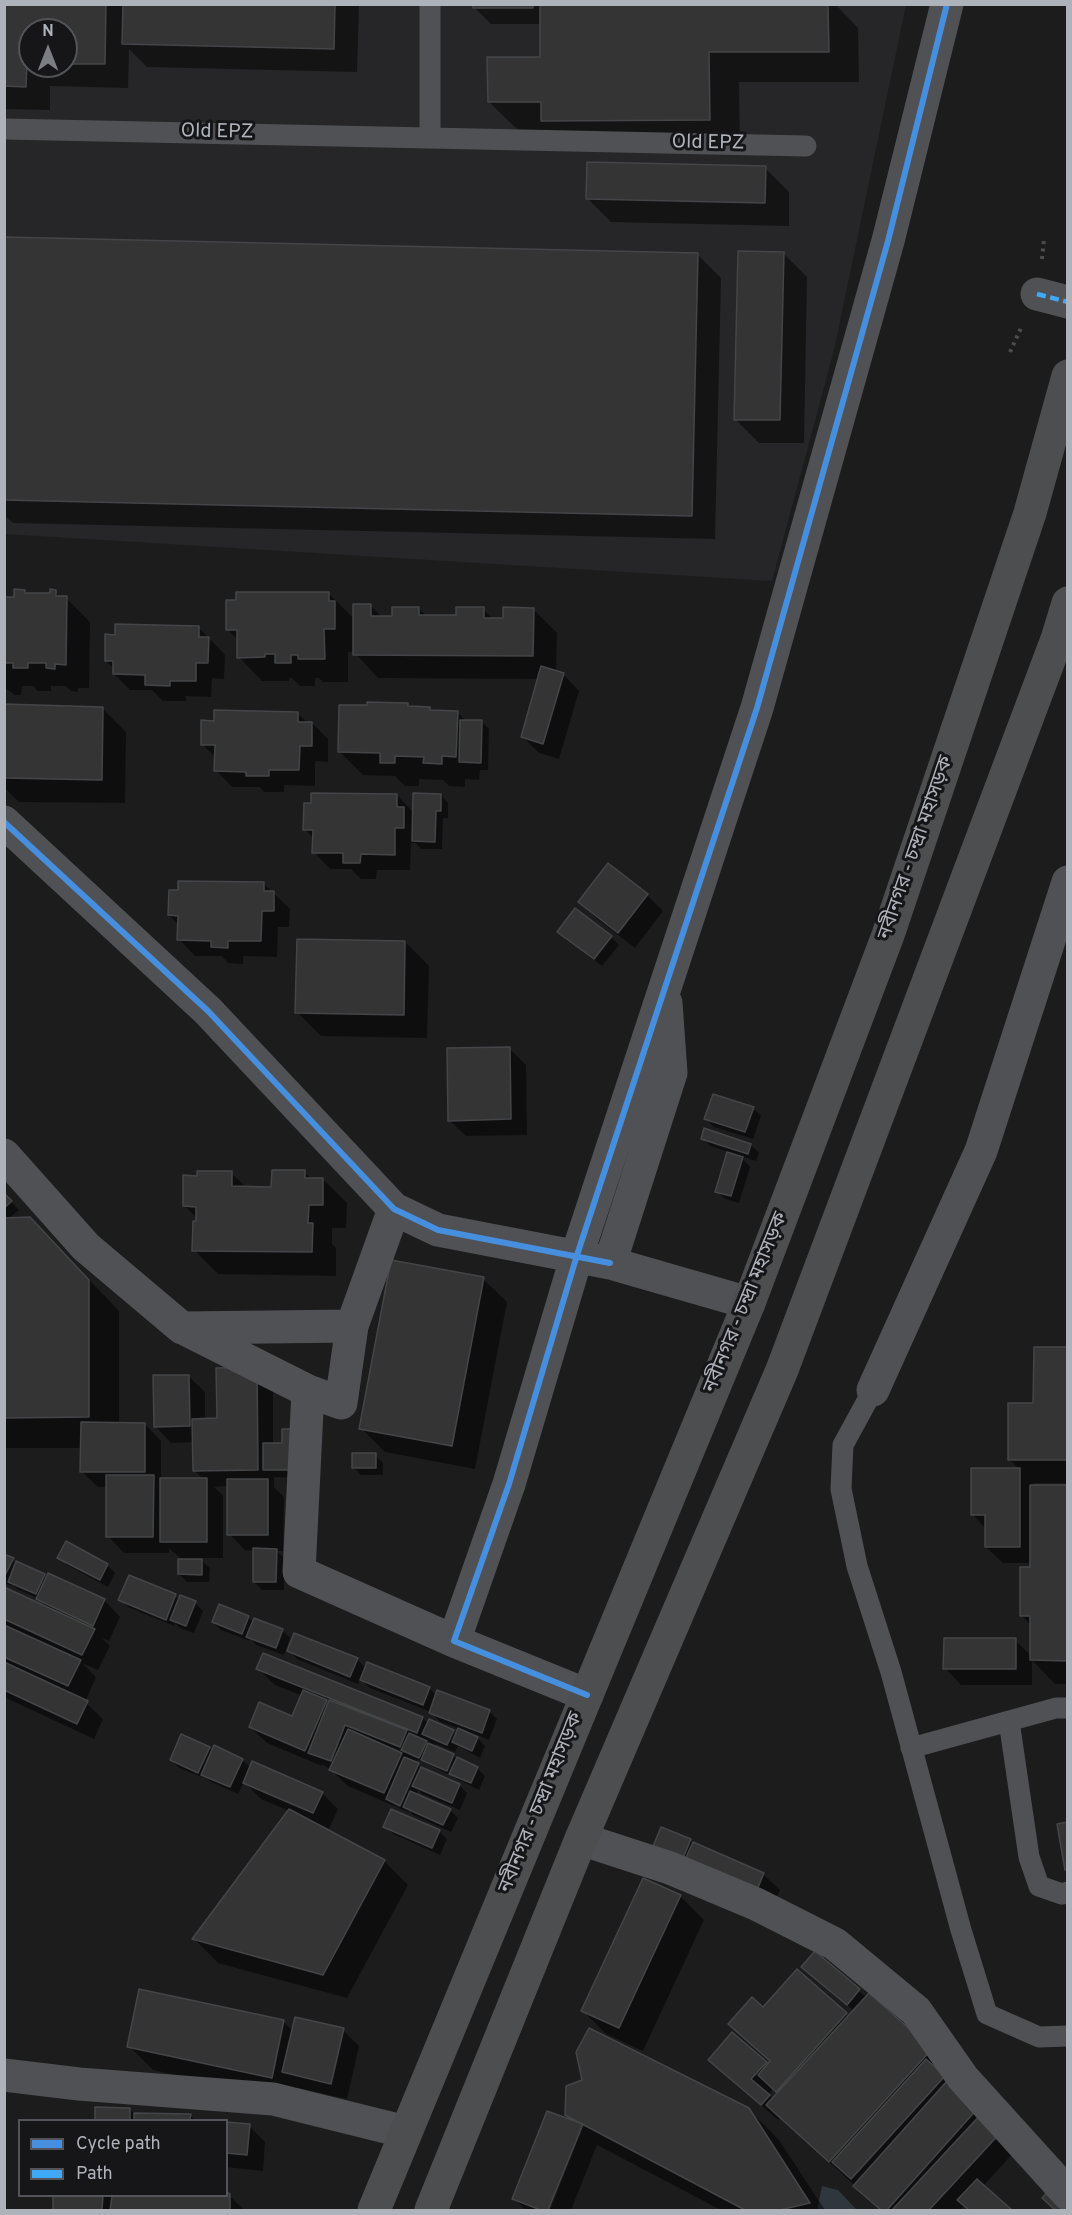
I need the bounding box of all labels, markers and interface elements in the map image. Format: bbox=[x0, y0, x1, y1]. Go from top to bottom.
north arrow bbox=[18, 18, 78, 78]
text: N bbox=[42, 22, 54, 42]
street label: Old EPZ bbox=[180, 120, 254, 146]
street label: Old EPZ bbox=[671, 131, 745, 157]
street label: নবীনগর - চন্দ্রা মহাসড়ক bbox=[874, 753, 960, 943]
street label: নবীনগর - চন্দ্রা মহাসড়ক bbox=[700, 1209, 794, 1397]
street label: নবীনগর - চন্দ্রা মহাসড়ক bbox=[495, 1709, 589, 1897]
legend bbox=[18, 2119, 228, 2197]
text: Cycle path bbox=[76, 2133, 161, 2156]
text: Path bbox=[76, 2163, 113, 2186]

